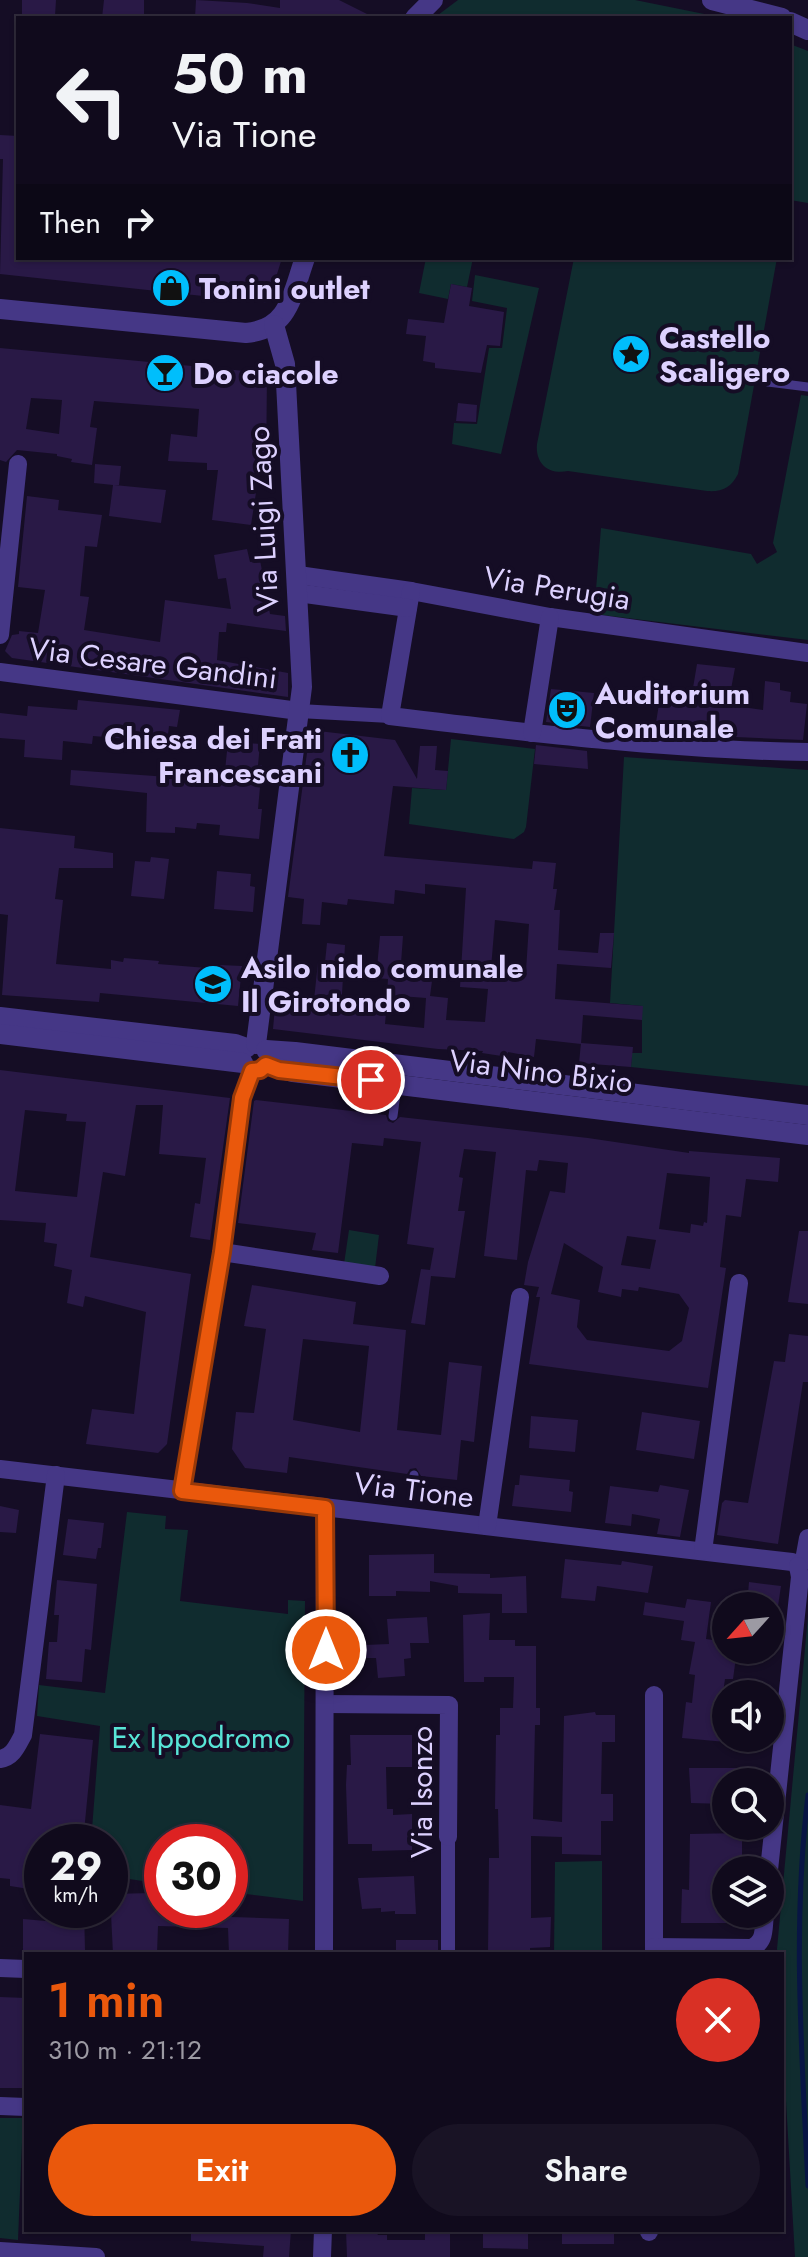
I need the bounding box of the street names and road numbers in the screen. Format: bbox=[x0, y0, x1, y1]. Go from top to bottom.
street label: Via Luigi Zago bbox=[237, 425, 289, 613]
street label: Via Perugia bbox=[481, 555, 633, 621]
street label: Via Cesare Gandini bbox=[26, 626, 280, 700]
street label: Via Nino Bixio bbox=[447, 1038, 635, 1104]
street label: Via Tione bbox=[352, 1461, 476, 1519]
street label: Via Isonzo bbox=[400, 1726, 443, 1858]

